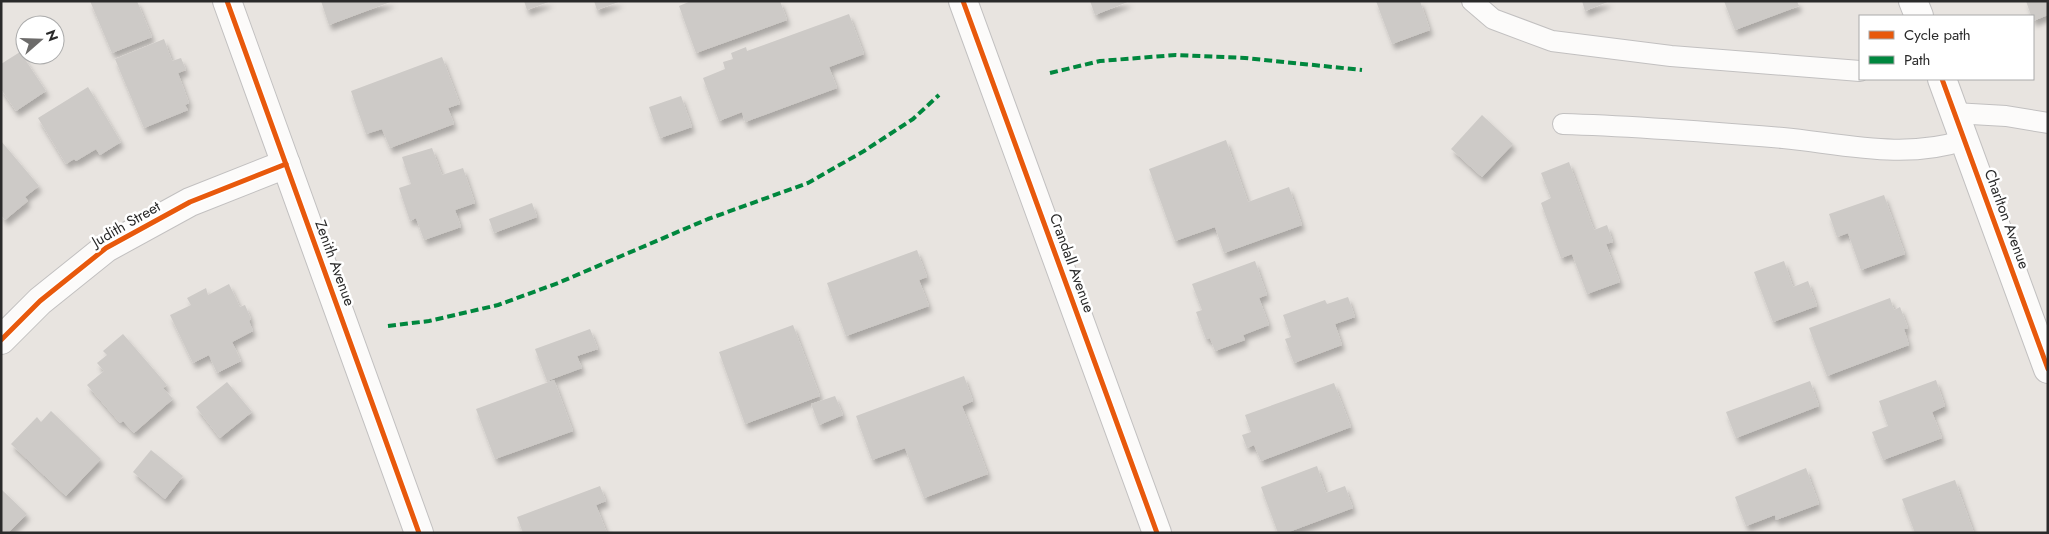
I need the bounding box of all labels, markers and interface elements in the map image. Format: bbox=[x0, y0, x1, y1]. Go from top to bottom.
north arrow bbox=[15, 15, 65, 65]
legend bbox=[1859, 15, 2034, 80]
text: Cycle path bbox=[1904, 24, 1971, 46]
text: N bbox=[41, 27, 64, 44]
text: Path bbox=[1904, 49, 1930, 71]
street label: Charlton Avenue bbox=[1979, 166, 2035, 272]
street label: Judith Street bbox=[86, 195, 165, 253]
street label: Crandall Avenue bbox=[1044, 210, 1100, 316]
street label: Zenith Avenue bbox=[309, 217, 361, 309]

